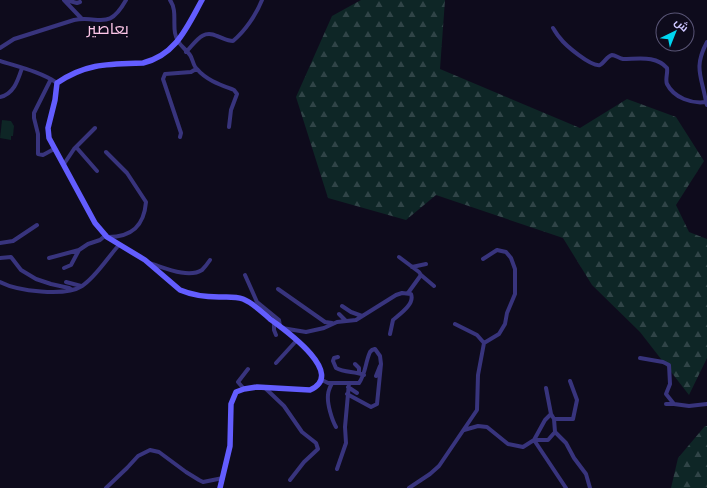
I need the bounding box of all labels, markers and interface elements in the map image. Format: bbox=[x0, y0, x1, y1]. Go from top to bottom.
north arrow bbox=[655, 12, 695, 52]
text: ش bbox=[672, 15, 691, 35]
district label: بعاصير bbox=[86, 19, 129, 38]

